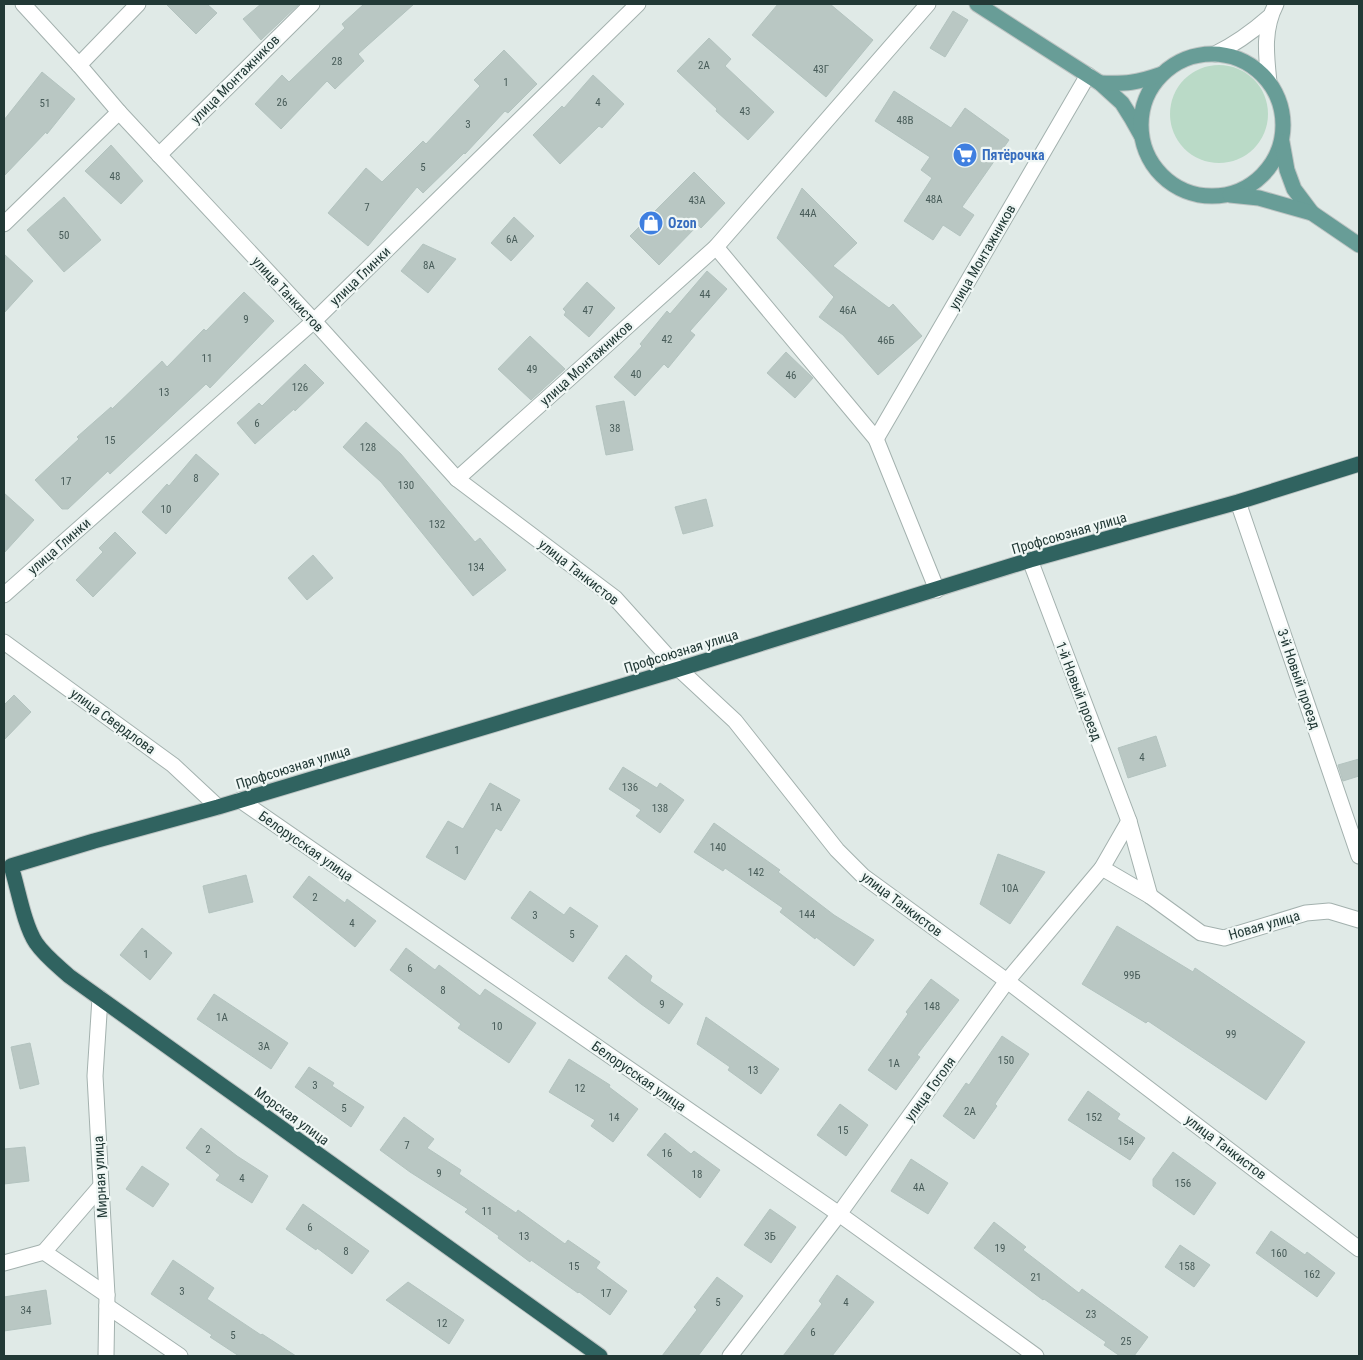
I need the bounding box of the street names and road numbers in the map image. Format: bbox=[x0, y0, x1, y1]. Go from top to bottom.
street label: улица Монтажников bbox=[187, 31, 283, 127]
street label: улица Монтажников bbox=[945, 202, 1019, 312]
street label: улица Глинки bbox=[327, 243, 393, 309]
street label: улица Танкистов bbox=[249, 253, 327, 335]
street label: улица Монтажников bbox=[537, 317, 635, 409]
street label: Профсоюзная улица bbox=[1010, 509, 1128, 557]
street label: улица Глинки bbox=[24, 515, 94, 577]
street label: улица Танкистов bbox=[536, 536, 622, 608]
street label: Профсоюзная улица bbox=[622, 626, 740, 676]
street label: 3-й Новый проезд bbox=[1274, 627, 1324, 732]
street label: 1-й Новый проезд bbox=[1053, 639, 1105, 743]
street label: улица Свердлова bbox=[68, 685, 158, 757]
street label: Профсоюзная улица bbox=[234, 742, 352, 792]
street label: Белорусская улица bbox=[256, 808, 356, 884]
street label: улица Танкистов bbox=[858, 868, 946, 940]
street label: Новая улица bbox=[1227, 907, 1301, 943]
street label: Белорусская улица bbox=[589, 1038, 689, 1114]
street label: улица Гоголя bbox=[901, 1054, 959, 1124]
street label: Морская улица bbox=[252, 1084, 332, 1148]
street label: улица Танкистов bbox=[1182, 1111, 1270, 1183]
street label: Мирная улица bbox=[90, 1135, 110, 1219]

